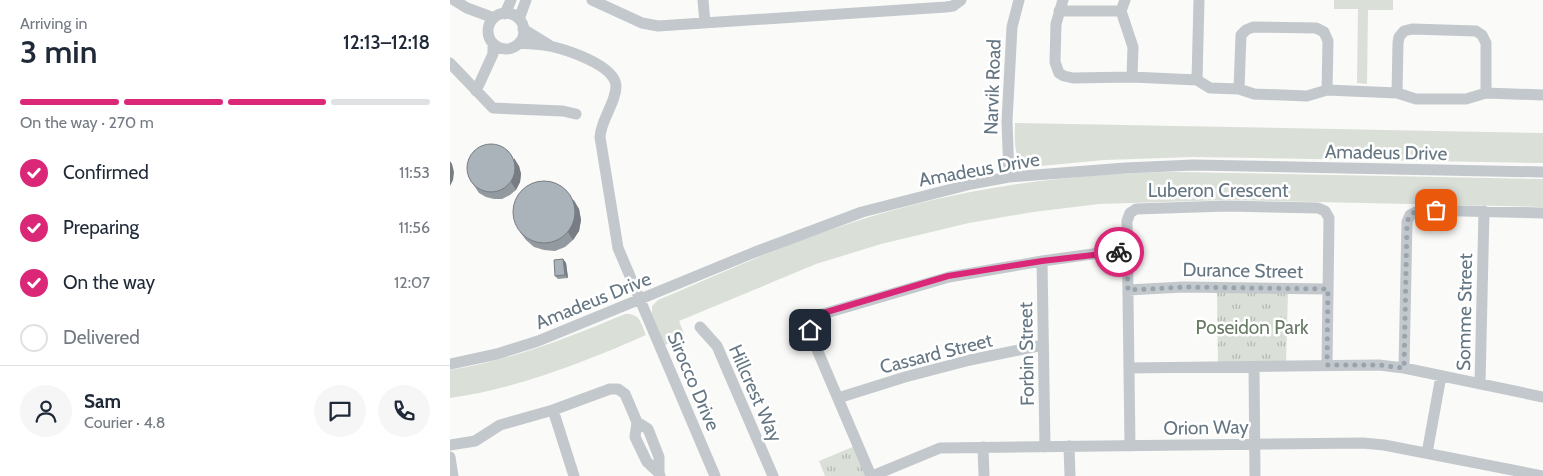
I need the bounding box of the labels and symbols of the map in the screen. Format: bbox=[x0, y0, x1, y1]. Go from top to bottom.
street label: Narvik Road bbox=[979, 39, 1006, 135]
street label: Amadeus Drive bbox=[1325, 140, 1448, 165]
street label: Amadeus Drive bbox=[917, 147, 1042, 191]
street label: Luberon Crescent bbox=[1148, 179, 1289, 202]
pin bbox=[1415, 189, 1457, 231]
courier bbox=[1094, 227, 1144, 277]
street label: Somme Street bbox=[1452, 252, 1477, 371]
street label: Durance Street bbox=[1183, 258, 1304, 283]
street label: Amadeus Drive bbox=[532, 267, 655, 334]
street label: Forbin Street bbox=[1014, 301, 1039, 406]
pin bbox=[789, 309, 831, 351]
park label: Poseidon Park bbox=[1196, 316, 1309, 339]
street label: Sirocco Drive bbox=[662, 328, 725, 435]
street label: Cassard Street bbox=[878, 328, 995, 379]
street label: Hillcrest Way bbox=[724, 341, 787, 446]
street label: Orion Way bbox=[1163, 415, 1249, 440]

